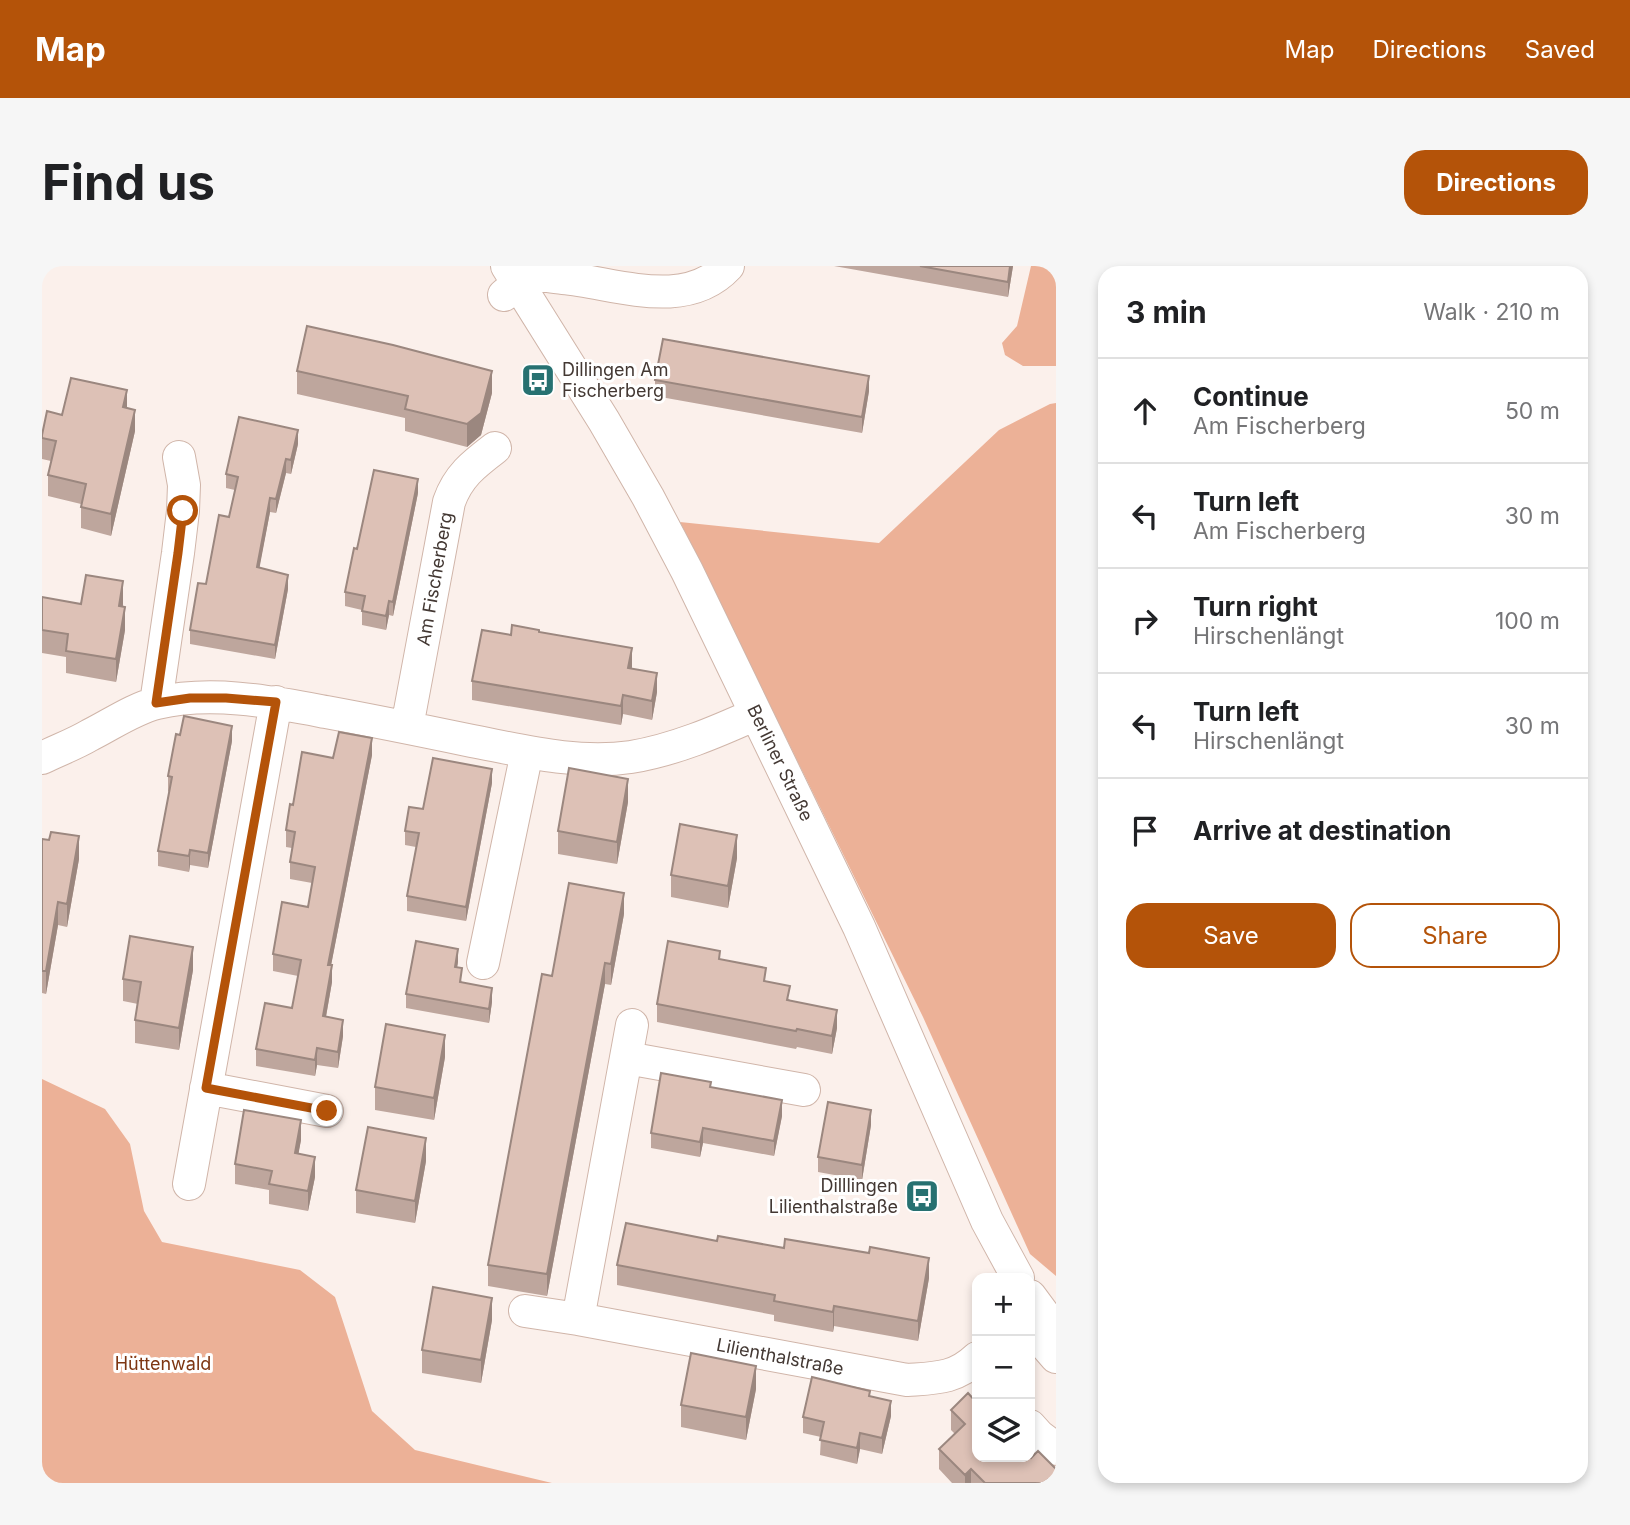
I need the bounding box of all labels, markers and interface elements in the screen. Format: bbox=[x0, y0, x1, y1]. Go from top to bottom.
text: Map bbox=[35, 29, 106, 69]
text: Map bbox=[1285, 35, 1334, 64]
text: Directions bbox=[1372, 35, 1487, 64]
text: Saved bbox=[1525, 35, 1595, 64]
button: Directions bbox=[1404, 150, 1588, 215]
text: Find us bbox=[42, 153, 215, 212]
text: 3 min bbox=[1126, 294, 1207, 330]
text: Walk · 210 m bbox=[1423, 298, 1560, 326]
place label: Dillingen Am Fischerberg bbox=[562, 359, 668, 401]
bus stop icon: Dillingen Am Fischerberg bbox=[519, 361, 557, 399]
text: Continue bbox=[1193, 381, 1309, 412]
icon: ahead bbox=[1126, 392, 1164, 430]
text: 50 m bbox=[1505, 397, 1560, 425]
text: Am Fischerberg bbox=[1193, 412, 1366, 440]
text: Turn left bbox=[1193, 486, 1299, 517]
route start bbox=[167, 495, 198, 526]
icon: left bbox=[1126, 497, 1164, 535]
text: 30 m bbox=[1505, 502, 1560, 530]
street label: Am Fischerberg bbox=[412, 510, 457, 647]
text: Am Fischerberg bbox=[1193, 517, 1366, 545]
text: Turn right bbox=[1193, 591, 1318, 622]
icon: right bbox=[1126, 602, 1164, 640]
text: 100 m bbox=[1495, 607, 1560, 635]
text: Hirschenlängt bbox=[1193, 622, 1344, 650]
text: Turn left bbox=[1193, 696, 1299, 727]
street label: Berliner Straße bbox=[743, 701, 818, 824]
icon: left bbox=[1126, 707, 1164, 745]
text: 30 m bbox=[1505, 712, 1560, 740]
text: Hirschenlängt bbox=[1193, 727, 1344, 755]
icon: arrive bbox=[1126, 812, 1164, 850]
text: Arrive at destination bbox=[1193, 815, 1452, 846]
button: Save bbox=[1126, 903, 1336, 968]
button: Share bbox=[1350, 903, 1560, 968]
route end bbox=[311, 1095, 342, 1126]
place label: Dilllingen Lilienthalstraße bbox=[769, 1175, 898, 1217]
bus stop icon: Dilllingen Lilienthalstraße bbox=[903, 1177, 941, 1215]
map controls bbox=[972, 1273, 1035, 1462]
button: + bbox=[972, 1273, 1035, 1336]
street label: Lilienthalstraße bbox=[715, 1334, 846, 1379]
button: − bbox=[972, 1336, 1035, 1399]
park label: Hüttenwald bbox=[115, 1353, 211, 1374]
button: layers bbox=[972, 1399, 1035, 1462]

